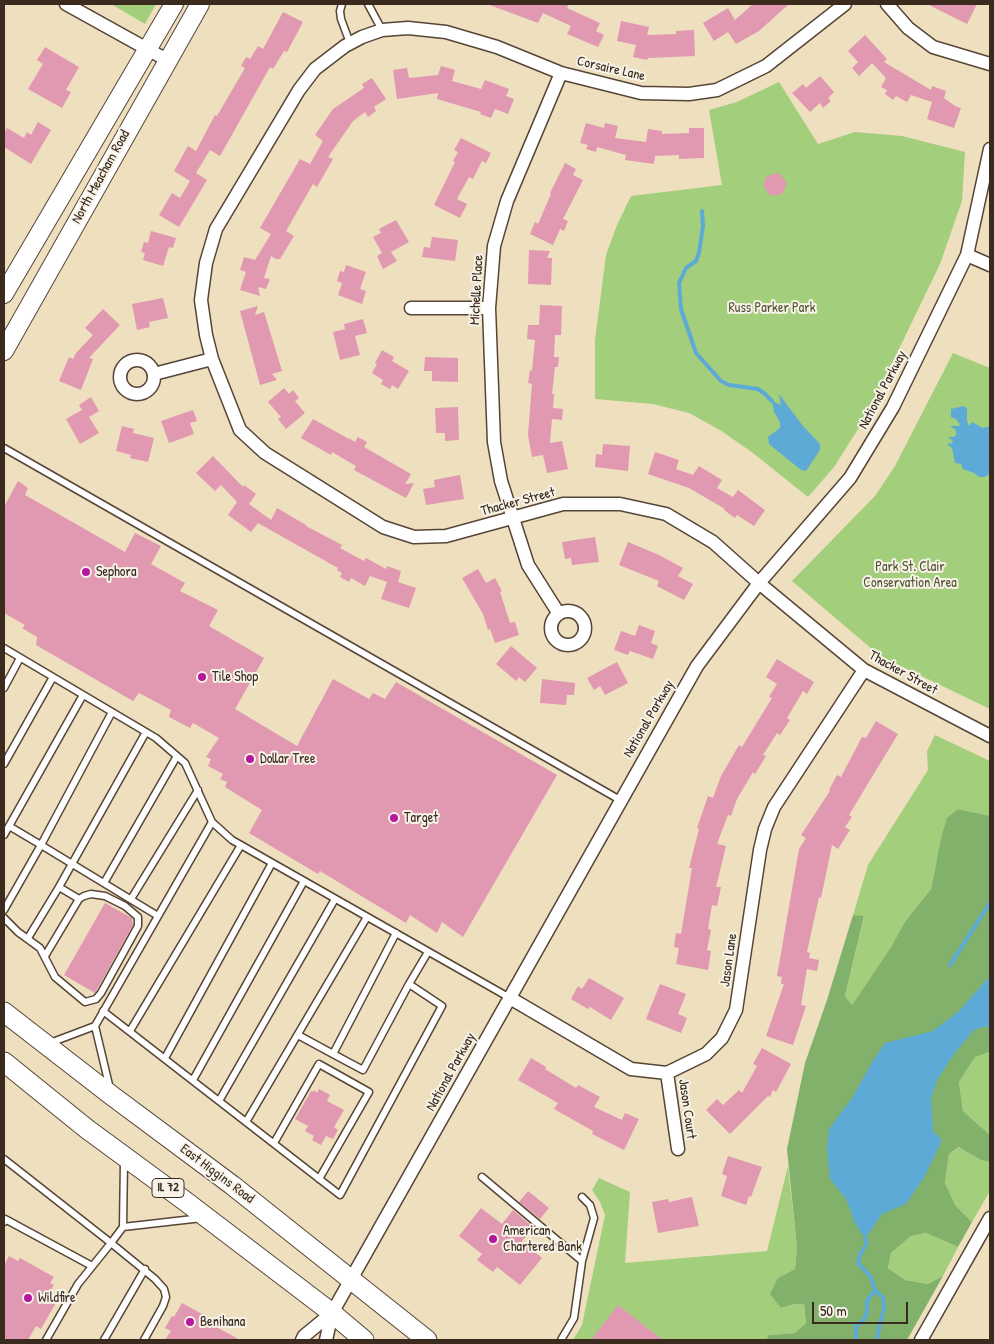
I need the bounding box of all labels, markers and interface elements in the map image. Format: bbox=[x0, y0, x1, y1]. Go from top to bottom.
street label: Corsaire Lane bbox=[575, 53, 647, 85]
street label: North Meacham Road bbox=[68, 127, 134, 227]
street label: Michelle Place bbox=[467, 255, 487, 325]
park label: Russ Parker Park bbox=[729, 300, 815, 316]
street label: National Parkway bbox=[855, 348, 911, 432]
street label: Thacker Street bbox=[479, 484, 557, 520]
park label: Park St. Clair Conservation Area bbox=[863, 559, 957, 592]
place label: Sephora bbox=[96, 564, 136, 580]
marker: Sephora bbox=[80, 566, 92, 578]
street label: Thacker Street bbox=[866, 647, 940, 699]
place label: Tile Shop bbox=[212, 669, 258, 685]
marker: Tile Shop bbox=[196, 671, 208, 683]
street label: National Parkway bbox=[620, 677, 678, 761]
place label: Dollar Tree bbox=[260, 751, 316, 767]
marker: Dollar Tree bbox=[244, 753, 256, 765]
place label: Target bbox=[404, 810, 438, 826]
marker: Target bbox=[388, 812, 400, 824]
street label: Jason Lane bbox=[717, 932, 741, 988]
street label: National Parkway bbox=[423, 1030, 479, 1114]
street label: Jason Court bbox=[674, 1078, 700, 1140]
street label: East Higgins Road bbox=[177, 1141, 257, 1207]
road number: IL 72 bbox=[152, 1178, 184, 1198]
place label: American Chartered Bank bbox=[503, 1223, 582, 1256]
marker: American Chartered Bank bbox=[487, 1233, 499, 1245]
place label: Wildfire bbox=[38, 1290, 76, 1306]
marker: Wildfire bbox=[22, 1292, 34, 1304]
scale bar bbox=[814, 1292, 910, 1324]
text: 50 m bbox=[820, 1300, 847, 1321]
place label: Benihana bbox=[200, 1314, 245, 1330]
marker: Benihana bbox=[184, 1316, 196, 1328]

